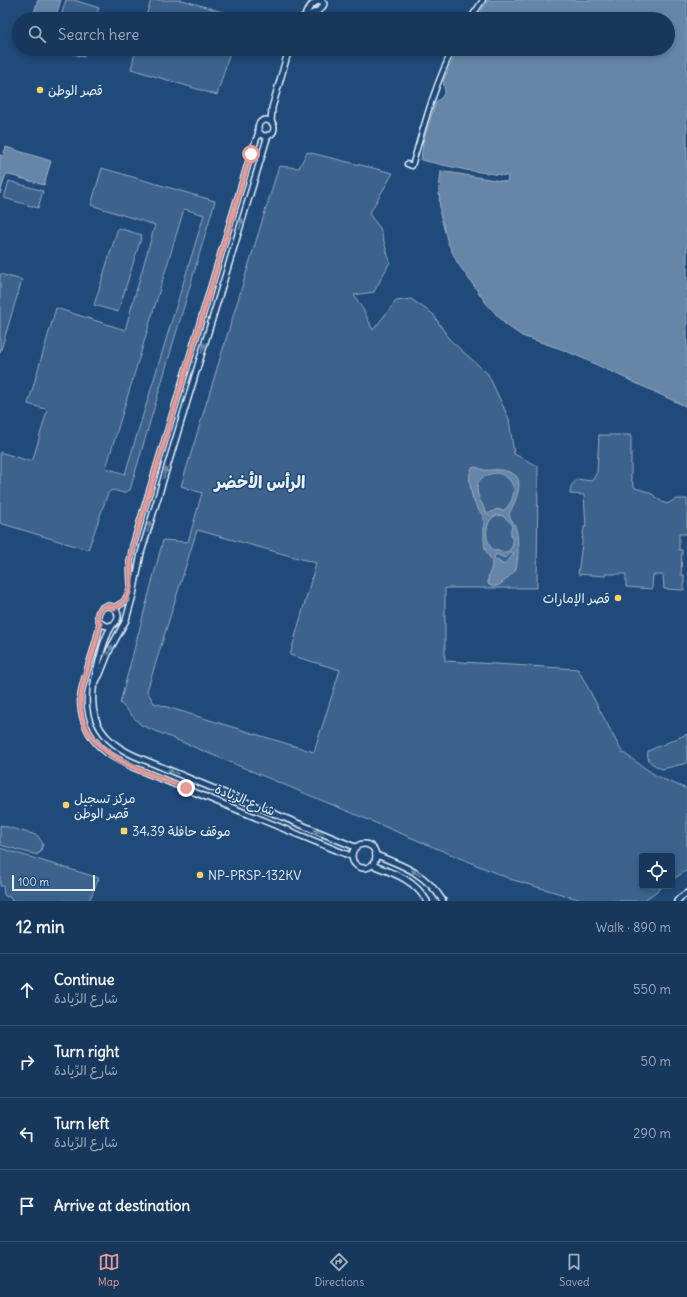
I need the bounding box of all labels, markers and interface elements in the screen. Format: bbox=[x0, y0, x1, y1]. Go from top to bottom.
search box bbox=[12, 12, 675, 56]
icon: search bbox=[26, 23, 48, 45]
text: Search here bbox=[58, 25, 139, 44]
place label: قصر الوطن bbox=[48, 82, 103, 99]
marker: قصر الوطن bbox=[35, 85, 45, 95]
route start bbox=[242, 145, 260, 163]
one-way arrow bbox=[238, 218, 244, 230]
one-way arrow bbox=[200, 342, 206, 354]
one-way arrow bbox=[162, 467, 168, 479]
district label: الرأس الأخضر bbox=[213, 471, 305, 493]
one-way arrow bbox=[146, 521, 152, 533]
place label: قصر الإمارات bbox=[543, 590, 610, 607]
marker: قصر الإمارات bbox=[613, 593, 623, 603]
one-way arrow bbox=[107, 644, 113, 655]
one-way arrow bbox=[167, 769, 178, 775]
route end bbox=[177, 779, 195, 797]
street label: شارع الرِّيادة bbox=[212, 780, 278, 821]
place label: مركز تسجيل قصر الوطن bbox=[74, 790, 136, 822]
marker: مركز تسجيل قصر الوطن bbox=[61, 800, 71, 810]
place label: موقف حافلة 34،39 bbox=[132, 823, 231, 840]
marker: موقف حافلة 34،39 bbox=[119, 826, 129, 836]
one-way arrow bbox=[312, 829, 324, 835]
map controls bbox=[639, 853, 675, 889]
button: locate bbox=[639, 853, 675, 889]
place label: NP-PRSP-132KV bbox=[208, 867, 301, 884]
one-way arrow bbox=[411, 869, 422, 877]
marker: NP-PRSP-132KV bbox=[195, 870, 205, 880]
scale bar bbox=[12, 873, 95, 892]
text: 100 m bbox=[18, 875, 49, 889]
text: 12 min bbox=[16, 916, 65, 938]
text: Walk · 890 m bbox=[596, 919, 671, 936]
text: Continue bbox=[54, 970, 115, 989]
icon: ahead bbox=[16, 979, 38, 1001]
text: 550 m bbox=[633, 981, 671, 998]
text: شارع الرِّيادة bbox=[54, 990, 118, 1007]
text: Turn right bbox=[54, 1042, 119, 1061]
icon: right bbox=[16, 1051, 38, 1073]
text: 50 m bbox=[640, 1053, 671, 1070]
text: شارع الرِّيادة bbox=[54, 1062, 118, 1079]
text: Turn left bbox=[54, 1114, 109, 1133]
icon: left bbox=[16, 1123, 38, 1145]
text: 290 m bbox=[633, 1125, 671, 1142]
text: شارع الرِّيادة bbox=[54, 1134, 118, 1151]
icon: arrive bbox=[16, 1195, 38, 1217]
text: Arrive at destination bbox=[54, 1196, 190, 1215]
tab: Map bbox=[98, 1251, 120, 1289]
tab: Directions bbox=[315, 1251, 364, 1289]
tab: Saved bbox=[559, 1251, 589, 1289]

